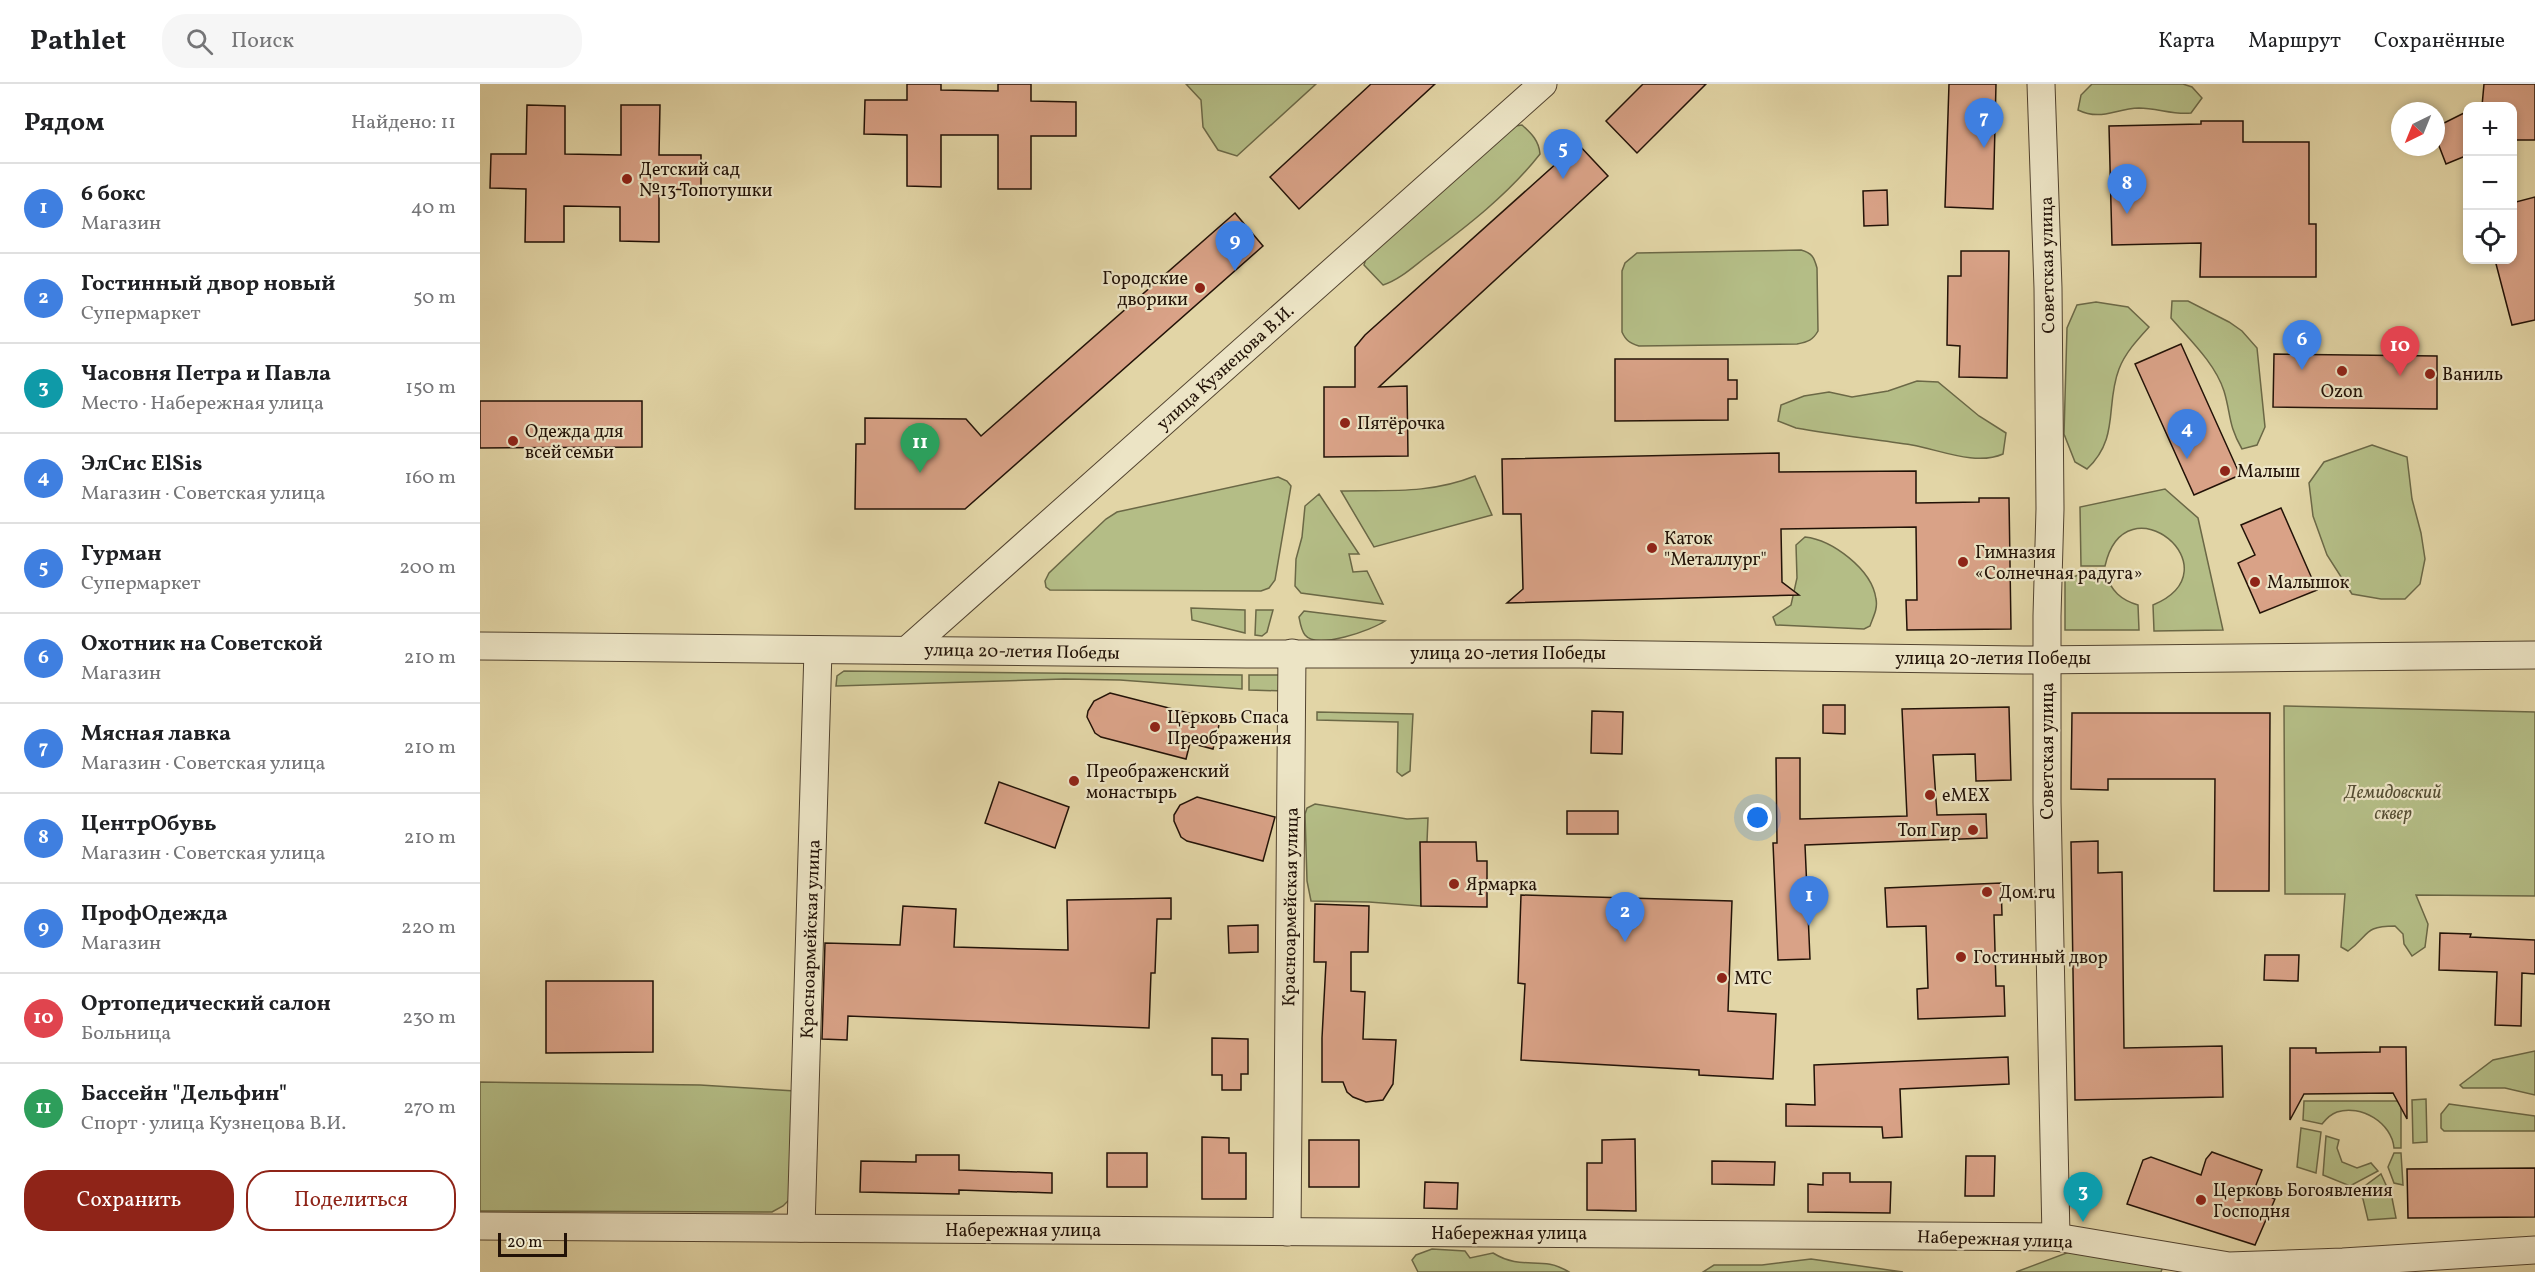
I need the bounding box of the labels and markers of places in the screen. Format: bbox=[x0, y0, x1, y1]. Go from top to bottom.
pin: 7 bbox=[1964, 98, 2004, 148]
pin: 5 bbox=[1544, 130, 1582, 179]
place label: Детский сад №13 Топотушки bbox=[639, 158, 772, 204]
pin: 8 bbox=[2108, 164, 2146, 214]
marker: Детский сад №13 Топотушки bbox=[620, 172, 634, 186]
pin: 9 bbox=[1216, 222, 1254, 271]
place label: Городские дворики bbox=[1102, 267, 1188, 313]
marker: Городские дворики bbox=[1193, 281, 1207, 295]
pin: 6 bbox=[2282, 320, 2322, 370]
pin: 10 bbox=[2380, 326, 2420, 376]
place label: Ваниль bbox=[2442, 363, 2503, 388]
marker: Ozon bbox=[2335, 364, 2349, 378]
marker: Ваниль bbox=[2423, 367, 2437, 381]
place label: Ozon bbox=[2321, 380, 2364, 405]
pin: 4 bbox=[2168, 410, 2206, 459]
place label: Пятёрочка bbox=[1357, 412, 1445, 437]
marker: Пятёрочка bbox=[1338, 416, 1352, 430]
place label: Одежда для всей семьи bbox=[525, 420, 623, 466]
pin: 11 bbox=[900, 424, 940, 473]
marker: Одежда для всей семьи bbox=[506, 434, 520, 448]
place label: Малыш bbox=[2237, 460, 2300, 485]
marker: Малыш bbox=[2218, 464, 2232, 478]
place label: Каток "Металлург" bbox=[1664, 527, 1767, 573]
marker: Каток "Металлург" bbox=[1645, 541, 1659, 555]
place label: Гимназия «Солнечная радуга» bbox=[1975, 541, 2143, 587]
marker: Гимназия «Солнечная радуга» bbox=[1956, 555, 1970, 569]
place label: Малышок bbox=[2267, 571, 2350, 596]
marker: Малышок bbox=[2248, 575, 2262, 589]
place label: Церковь Спаса Преображения bbox=[1167, 706, 1291, 752]
marker: Церковь Спаса Преображения bbox=[1148, 720, 1162, 734]
place label: Преображенский монастырь bbox=[1086, 760, 1230, 806]
marker: Преображенский монастырь bbox=[1067, 774, 1081, 788]
place label: eMEX bbox=[1942, 784, 1990, 809]
marker: eMEX bbox=[1923, 788, 1937, 802]
place label: Топ Гир bbox=[1897, 819, 1961, 844]
marker: Топ Гир bbox=[1966, 823, 1980, 837]
place label: Ярмарка bbox=[1466, 873, 1537, 898]
pin: 1 bbox=[1790, 876, 1828, 926]
marker: Ярмарка bbox=[1447, 877, 1461, 891]
place label: Дом.ru bbox=[1999, 881, 2056, 906]
marker: Дом.ru bbox=[1980, 885, 1994, 899]
pin: 2 bbox=[1606, 892, 1644, 942]
place label: Гостинный двор bbox=[1973, 946, 2108, 971]
marker: Гостинный двор bbox=[1954, 950, 1968, 964]
place label: МТС bbox=[1734, 967, 1772, 992]
marker: МТС bbox=[1715, 971, 1729, 985]
pin: 3 bbox=[2064, 1172, 2102, 1222]
place label: Церковь Богоявления Господня bbox=[2213, 1179, 2393, 1225]
marker: Церковь Богоявления Господня bbox=[2194, 1193, 2208, 1207]

